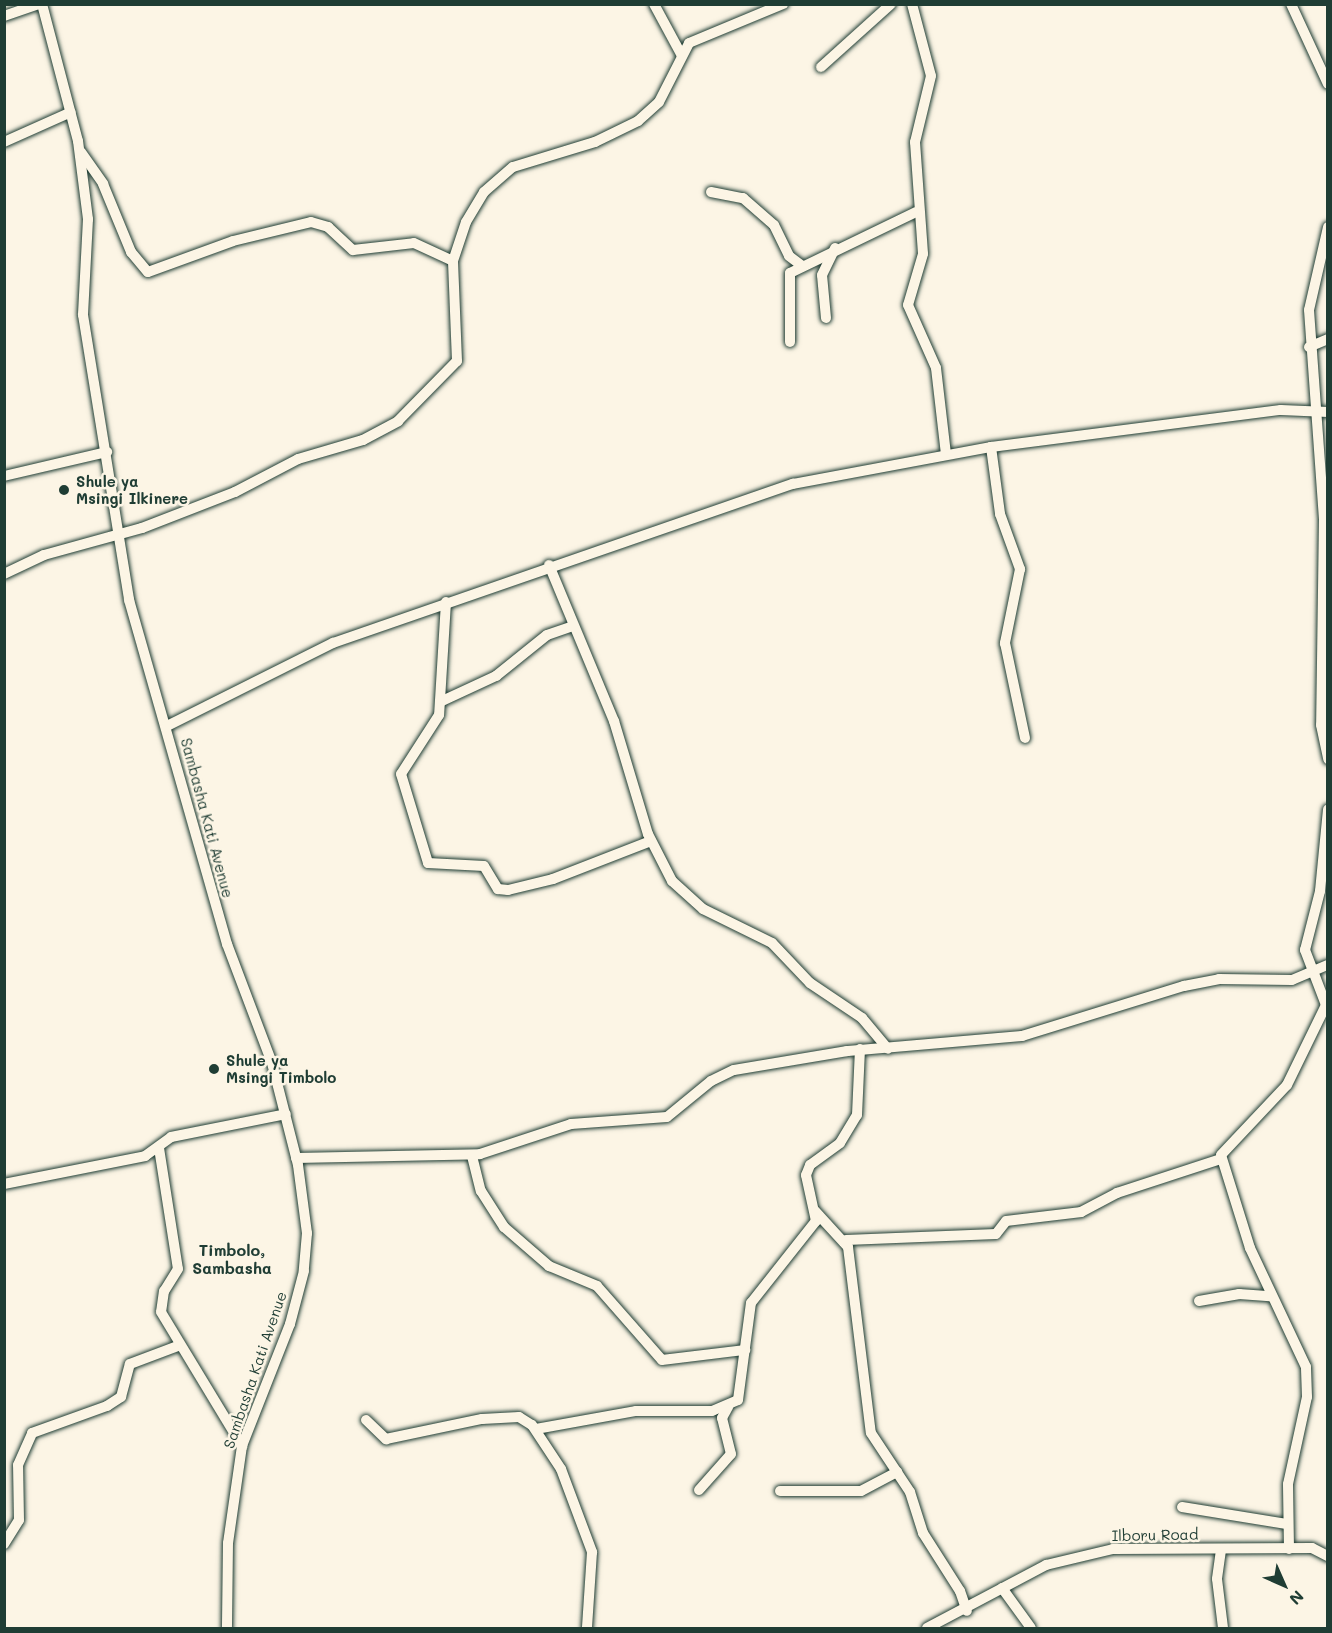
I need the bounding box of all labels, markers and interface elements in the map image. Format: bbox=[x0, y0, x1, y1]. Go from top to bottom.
place label: Shule ya Msingi Ilkinere bbox=[76, 472, 188, 507]
marker: Shule ya Msingi Ilkinere bbox=[57, 483, 71, 497]
street label: Sambasha Kati Avenue bbox=[177, 736, 237, 900]
place label: Shule ya Msingi Timbolo bbox=[226, 1051, 336, 1086]
marker: Shule ya Msingi Timbolo bbox=[207, 1062, 221, 1076]
district label: Timbolo, Sambasha bbox=[192, 1240, 272, 1278]
street label: Sambasha Kati Avenue bbox=[220, 1289, 290, 1451]
street label: Ilboru Road bbox=[1112, 1525, 1198, 1545]
north arrow bbox=[1254, 1555, 1314, 1615]
text: N bbox=[1285, 1586, 1309, 1610]

